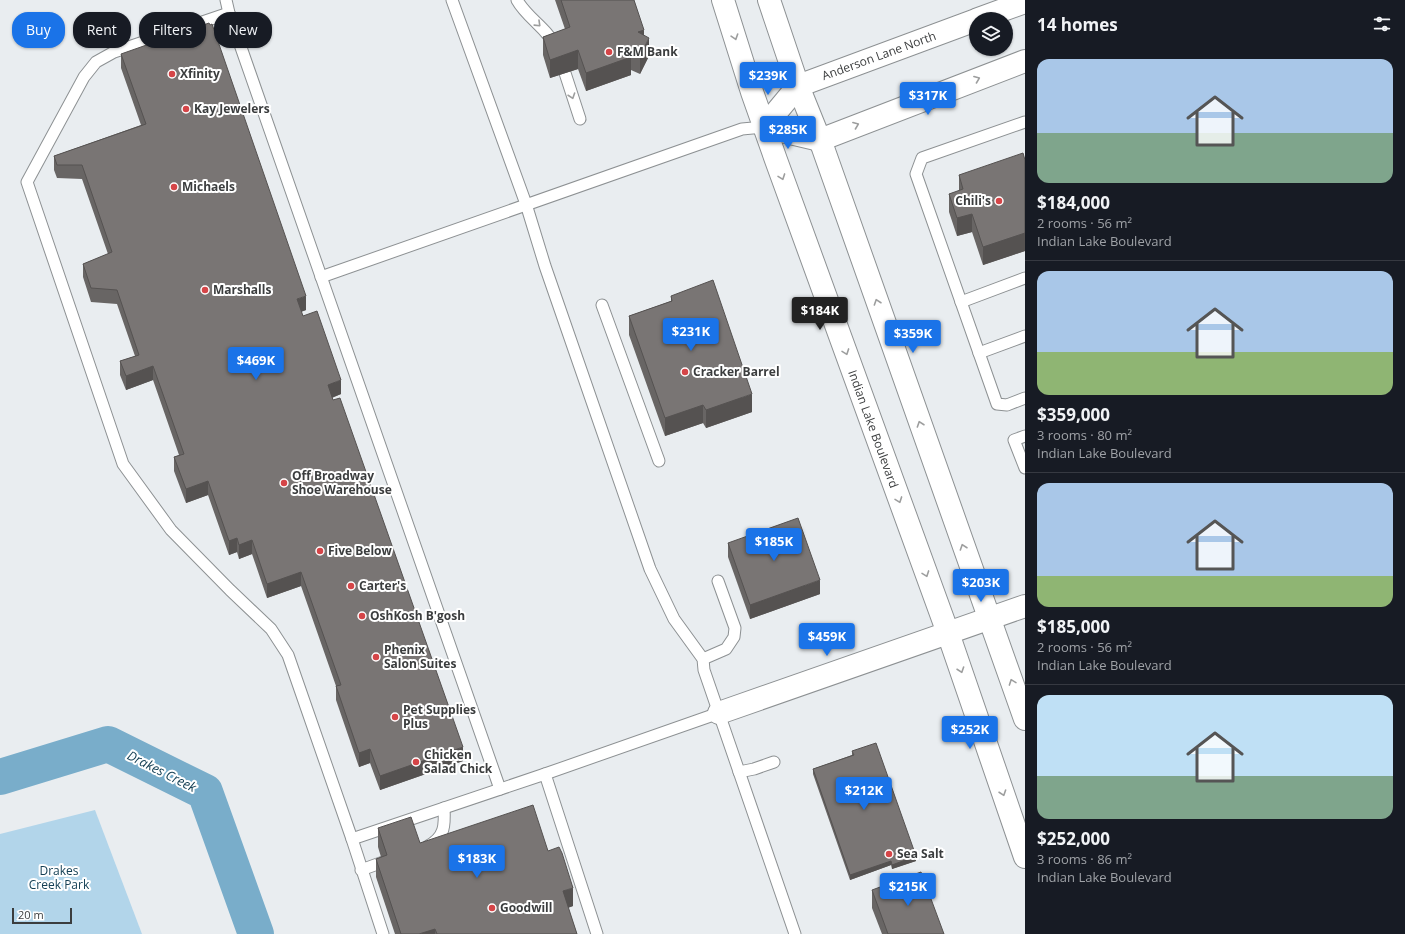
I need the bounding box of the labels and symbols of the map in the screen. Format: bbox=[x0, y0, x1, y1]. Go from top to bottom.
one-way arrow bbox=[533, 19, 541, 27]
street label: Anderson Lane North bbox=[819, 27, 938, 84]
one-way arrow bbox=[730, 34, 739, 41]
place label: F&M Bank bbox=[617, 43, 678, 60]
marker: F&M Bank bbox=[604, 47, 614, 57]
pin: $239K bbox=[740, 62, 796, 96]
place label: Xfinity bbox=[180, 65, 220, 82]
marker: Xfinity bbox=[167, 69, 177, 79]
one-way arrow bbox=[974, 76, 981, 84]
pin: $317K bbox=[900, 82, 956, 116]
one-way arrow bbox=[568, 92, 576, 99]
place label: Kay Jewelers bbox=[194, 100, 270, 117]
marker: Kay Jewelers bbox=[181, 104, 191, 114]
pin: $285K bbox=[760, 116, 816, 150]
one-way arrow bbox=[852, 122, 859, 130]
one-way arrow bbox=[777, 173, 786, 180]
place label: Michaels bbox=[182, 178, 235, 195]
marker: Michaels bbox=[169, 182, 179, 192]
place label: Chili's bbox=[955, 192, 991, 209]
marker: Chili's bbox=[994, 196, 1004, 206]
place label: Marshalls bbox=[213, 281, 271, 298]
marker: Marshalls bbox=[200, 285, 210, 295]
pin: $184K bbox=[792, 297, 848, 331]
one-way arrow bbox=[873, 298, 882, 305]
pin: $231K bbox=[663, 318, 719, 352]
pin: $359K bbox=[885, 320, 941, 354]
pin: $469K bbox=[228, 347, 284, 381]
one-way arrow bbox=[841, 348, 849, 355]
place label: Cracker Barrel bbox=[693, 363, 780, 380]
marker: Cracker Barrel bbox=[680, 367, 690, 377]
street label: Indian Lake Boulevard bbox=[844, 368, 903, 490]
one-way arrow bbox=[916, 421, 925, 428]
place label: Off Broadway Shoe Warehouse bbox=[292, 467, 392, 498]
marker: Off Broadway Shoe Warehouse bbox=[279, 478, 289, 488]
one-way arrow bbox=[895, 497, 903, 504]
pin: $185K bbox=[746, 528, 802, 562]
place label: Five Below bbox=[328, 542, 393, 559]
one-way arrow bbox=[960, 543, 968, 550]
marker: Five Below bbox=[315, 546, 325, 556]
pin: $203K bbox=[953, 569, 1009, 603]
one-way arrow bbox=[922, 570, 930, 577]
place label: Carter's bbox=[359, 577, 406, 594]
marker: Carter's bbox=[346, 581, 356, 591]
place label: OshKosh B'gosh bbox=[370, 607, 465, 624]
marker: OshKosh B'gosh bbox=[357, 611, 367, 621]
pin: $459K bbox=[799, 623, 855, 657]
place label: Phenix Salon Suites bbox=[384, 641, 456, 672]
marker: Phenix Salon Suites bbox=[371, 652, 381, 662]
one-way arrow bbox=[956, 666, 964, 673]
one-way arrow bbox=[1008, 679, 1016, 686]
place label: Pet Supplies Plus bbox=[403, 701, 476, 732]
marker: Pet Supplies Plus bbox=[390, 712, 400, 722]
pin: $252K bbox=[942, 716, 998, 750]
water label: Drakes Creek bbox=[124, 746, 200, 796]
place label: Chicken Salad Chick bbox=[424, 746, 493, 777]
marker: Chicken Salad Chick bbox=[411, 757, 421, 767]
pin: $212K bbox=[836, 777, 892, 811]
one-way arrow bbox=[998, 789, 1007, 796]
pin: $183K bbox=[449, 845, 505, 879]
place label: Sea Salt bbox=[897, 845, 944, 862]
marker: Sea Salt bbox=[884, 849, 894, 859]
park label: Drakes Creek Park bbox=[29, 862, 90, 893]
pin: $215K bbox=[880, 873, 936, 907]
place label: Goodwill bbox=[500, 899, 552, 916]
marker: Goodwill bbox=[487, 903, 497, 913]
scale bar bbox=[12, 906, 72, 925]

